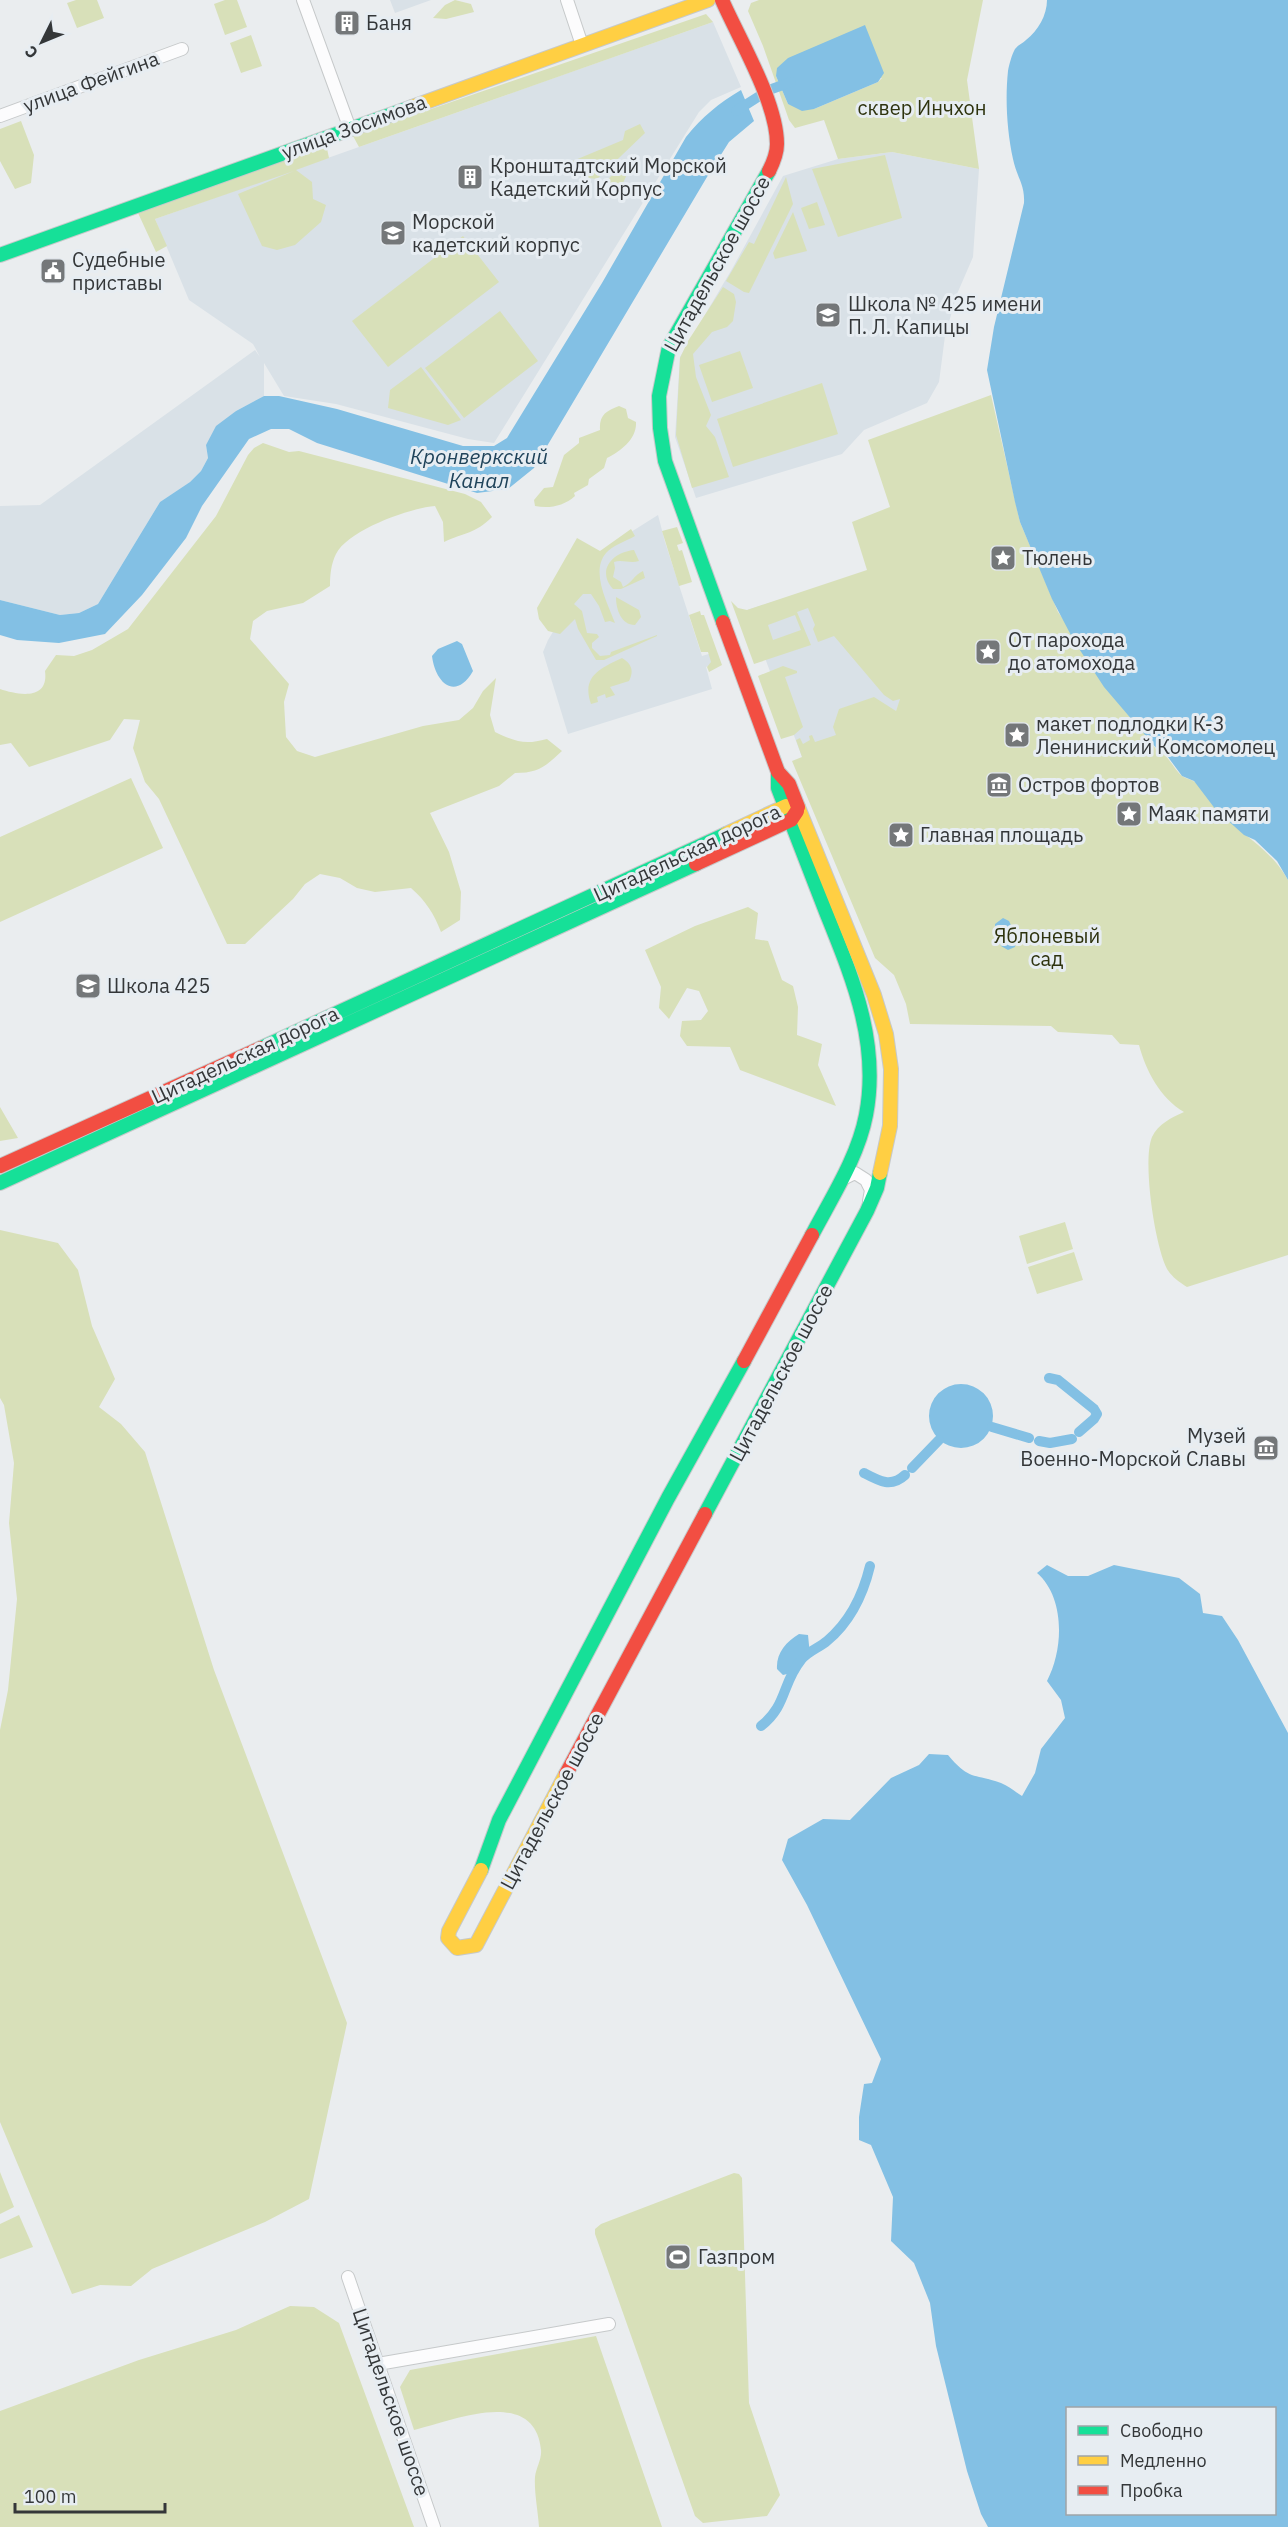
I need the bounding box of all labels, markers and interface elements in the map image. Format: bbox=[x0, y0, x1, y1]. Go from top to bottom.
building icon: Баня bbox=[332, 8, 362, 38]
place label: Баня bbox=[366, 9, 412, 36]
north arrow bbox=[12, 12, 72, 72]
text: С bbox=[20, 42, 42, 63]
street label: улица Фейгина bbox=[19, 44, 163, 119]
street label: улица Зосимова bbox=[278, 88, 430, 165]
park label: сквер Инчхон bbox=[857, 94, 987, 121]
place label: Кронштадтский Морской Кадетский Корпус bbox=[490, 152, 727, 202]
building icon: Кронштадтский Морской Кадетский Корпус bbox=[455, 162, 485, 192]
street label: Цитадельское шоссе bbox=[657, 171, 776, 356]
place label: Морской кадетский корпус bbox=[412, 208, 580, 258]
school or university icon: Морской кадетский корпус bbox=[378, 218, 408, 248]
place label: Судебные приставы bbox=[72, 246, 166, 296]
public building icon: Судебные приставы bbox=[38, 256, 68, 286]
place label: Школа № 425 имени П. Л. Капицы bbox=[848, 290, 1042, 340]
school or university icon: Школа № 425 имени П. Л. Капицы bbox=[813, 300, 843, 330]
water label: Кронверкский Канал bbox=[410, 442, 548, 494]
place icon: Тюлень bbox=[988, 543, 1018, 573]
place label: Тюлень bbox=[1022, 544, 1093, 571]
place label: От парохода до атомохода bbox=[1008, 626, 1135, 676]
place icon: От парохода до атомохода bbox=[973, 637, 1003, 667]
place label: макет подлодки К-3 Лениниский Комсомолец bbox=[1036, 710, 1275, 760]
place icon: макет подлодки К-3 Лениниский Комсомолец bbox=[1002, 720, 1032, 750]
museum icon: Остров фортов bbox=[984, 770, 1014, 800]
place label: Остров фортов bbox=[1018, 771, 1160, 798]
street label: Цитадельская дорога bbox=[589, 797, 785, 908]
place icon: Маяк памяти bbox=[1114, 799, 1144, 829]
place label: Маяк памяти bbox=[1148, 800, 1269, 827]
place icon: Главная площадь bbox=[886, 820, 916, 850]
place label: Главная площадь bbox=[920, 821, 1083, 848]
park label: Яблоневый сад bbox=[994, 922, 1100, 972]
school or university icon: Школа 425 bbox=[73, 971, 103, 1001]
place label: Школа 425 bbox=[107, 972, 211, 999]
street label: Цитадельская дорога bbox=[147, 999, 343, 1110]
street label: Цитадельское шоссе bbox=[722, 1279, 839, 1466]
place label: Музей Военно-Морской Славы bbox=[1020, 1422, 1246, 1472]
museum icon: Музей Военно-Морской Славы bbox=[1251, 1433, 1281, 1463]
street label: Цитадельское шоссе bbox=[493, 1707, 610, 1894]
sports icon: Газпром bbox=[663, 2242, 693, 2272]
place label: Газпром bbox=[698, 2243, 775, 2270]
street label: Цитадельское шоссе bbox=[347, 2304, 436, 2499]
legend bbox=[1066, 2407, 1276, 2515]
text: Свободно bbox=[1120, 2419, 1203, 2442]
text: Медленно bbox=[1120, 2449, 1207, 2472]
scale bar bbox=[15, 2476, 165, 2514]
text: Пробка bbox=[1120, 2479, 1183, 2502]
text: 100 m bbox=[24, 2485, 76, 2508]

